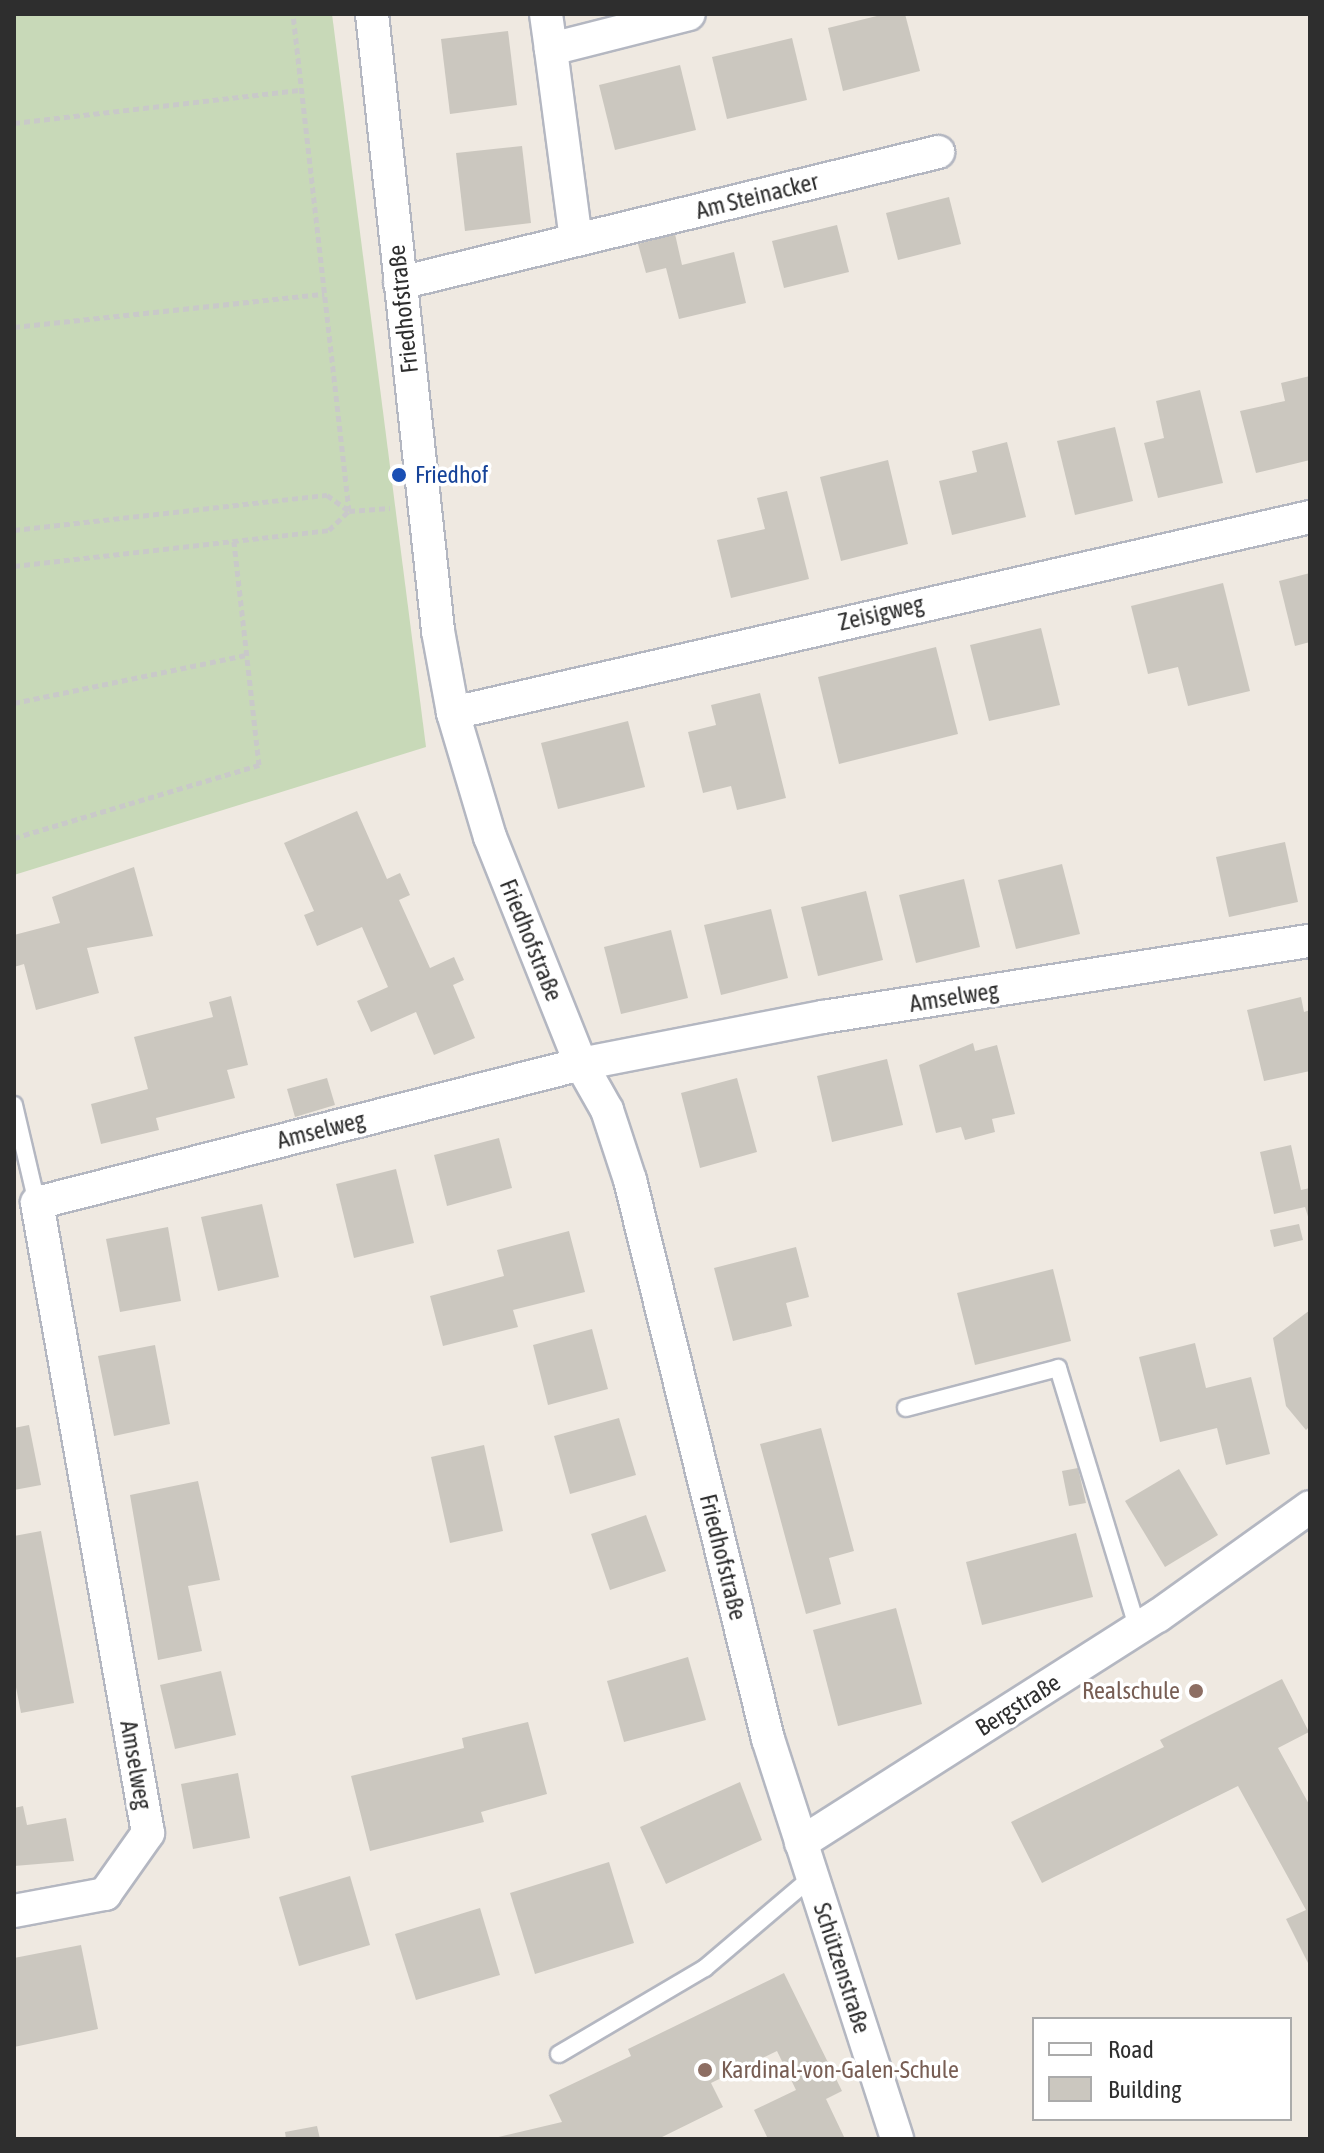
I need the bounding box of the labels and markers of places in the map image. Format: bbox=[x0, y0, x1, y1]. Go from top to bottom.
place label: Friedhof bbox=[415, 461, 488, 489]
marker: Friedhof bbox=[390, 466, 408, 484]
place label: Realschule bbox=[1082, 1677, 1180, 1705]
marker: Realschule bbox=[1187, 1682, 1205, 1700]
place label: Kardinal-von-Galen-Schule bbox=[721, 2056, 959, 2084]
marker: Kardinal-von-Galen-Schule bbox=[696, 2061, 714, 2079]

